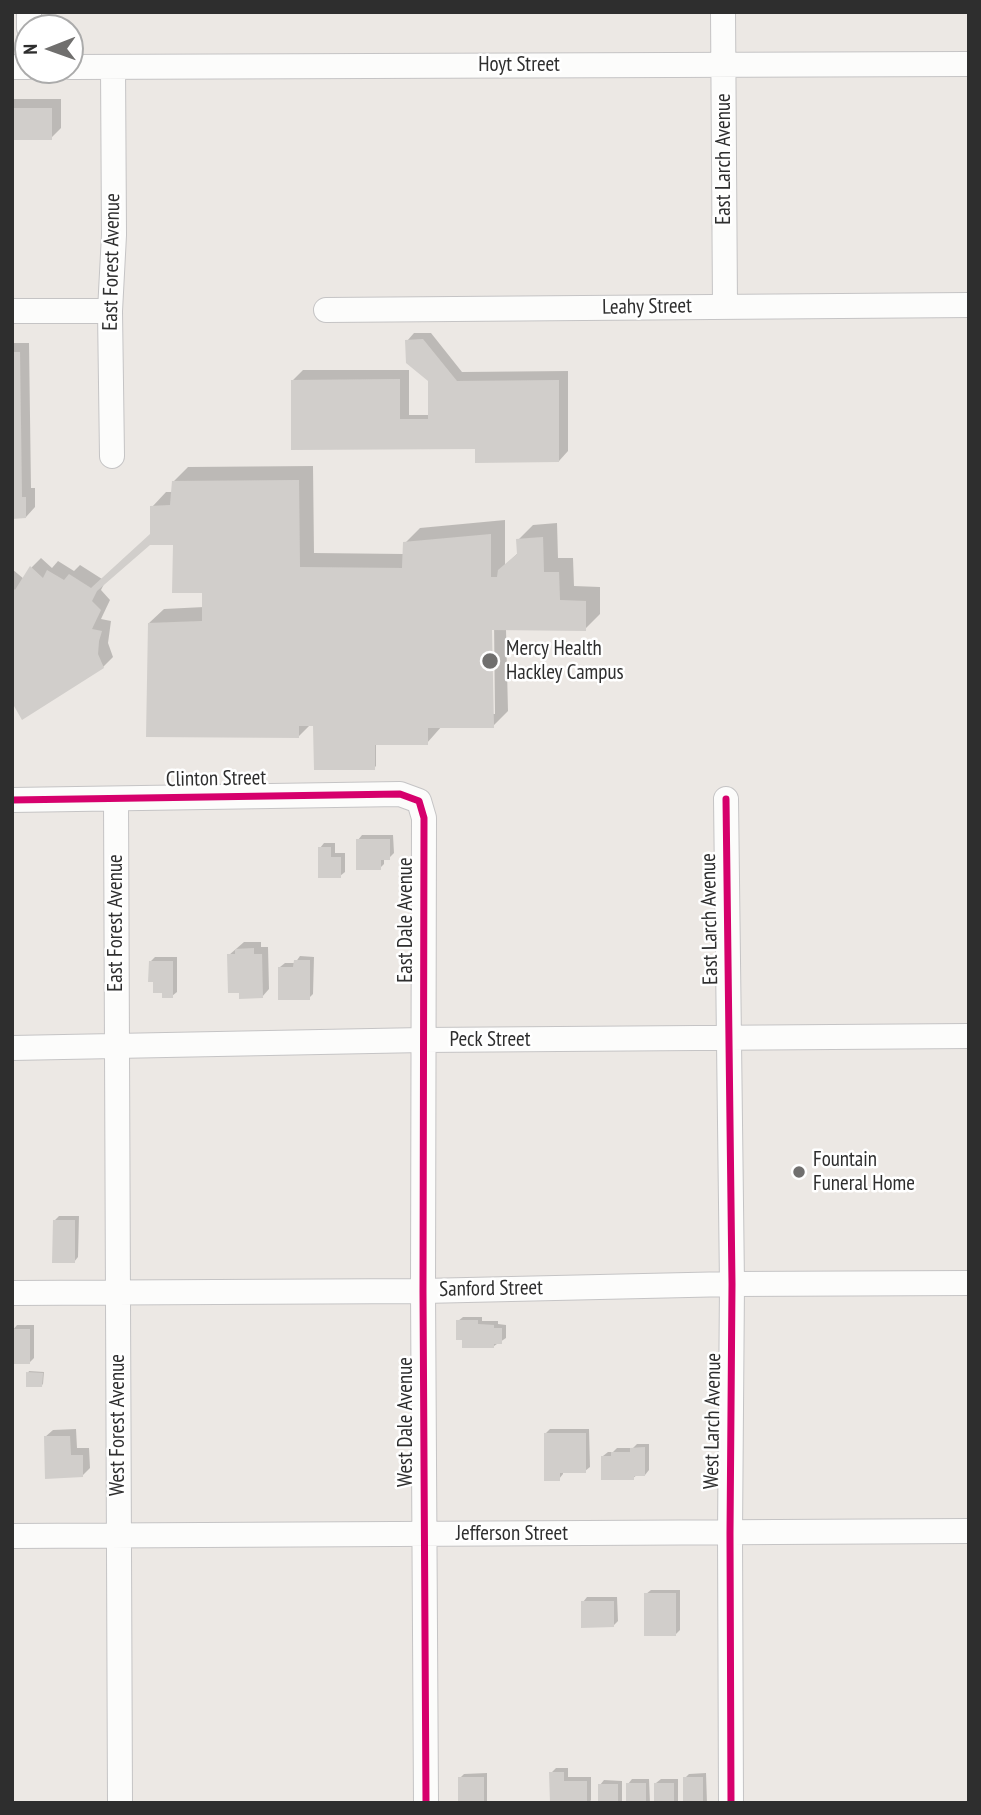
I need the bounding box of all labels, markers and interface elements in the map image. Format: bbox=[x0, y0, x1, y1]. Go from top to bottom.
north arrow bbox=[14, 14, 84, 84]
text: N bbox=[18, 44, 42, 55]
street label: Hoyt Street bbox=[478, 52, 560, 78]
street label: East Larch Avenue bbox=[711, 93, 737, 225]
street label: East Forest Avenue bbox=[98, 193, 126, 331]
street label: Leahy Street bbox=[602, 294, 692, 320]
place label: Mercy Health Hackley Campus bbox=[506, 636, 624, 686]
marker: Mercy Health Hackley Campus bbox=[480, 651, 500, 671]
street label: Clinton Street bbox=[166, 766, 266, 792]
street label: East Larch Avenue bbox=[696, 853, 724, 985]
street label: East Forest Avenue bbox=[103, 854, 129, 992]
street label: East Dale Avenue bbox=[393, 857, 419, 983]
street label: Peck Street bbox=[450, 1027, 530, 1053]
place label: Fountain Funeral Home bbox=[813, 1147, 915, 1197]
marker: Fountain Funeral Home bbox=[791, 1164, 807, 1180]
street label: Sanford Street bbox=[439, 1275, 543, 1303]
street label: West Larch Avenue bbox=[699, 1353, 727, 1489]
street label: West Forest Avenue bbox=[105, 1354, 131, 1496]
street label: West Dale Avenue bbox=[393, 1357, 419, 1487]
street label: Jefferson Street bbox=[456, 1521, 568, 1547]

